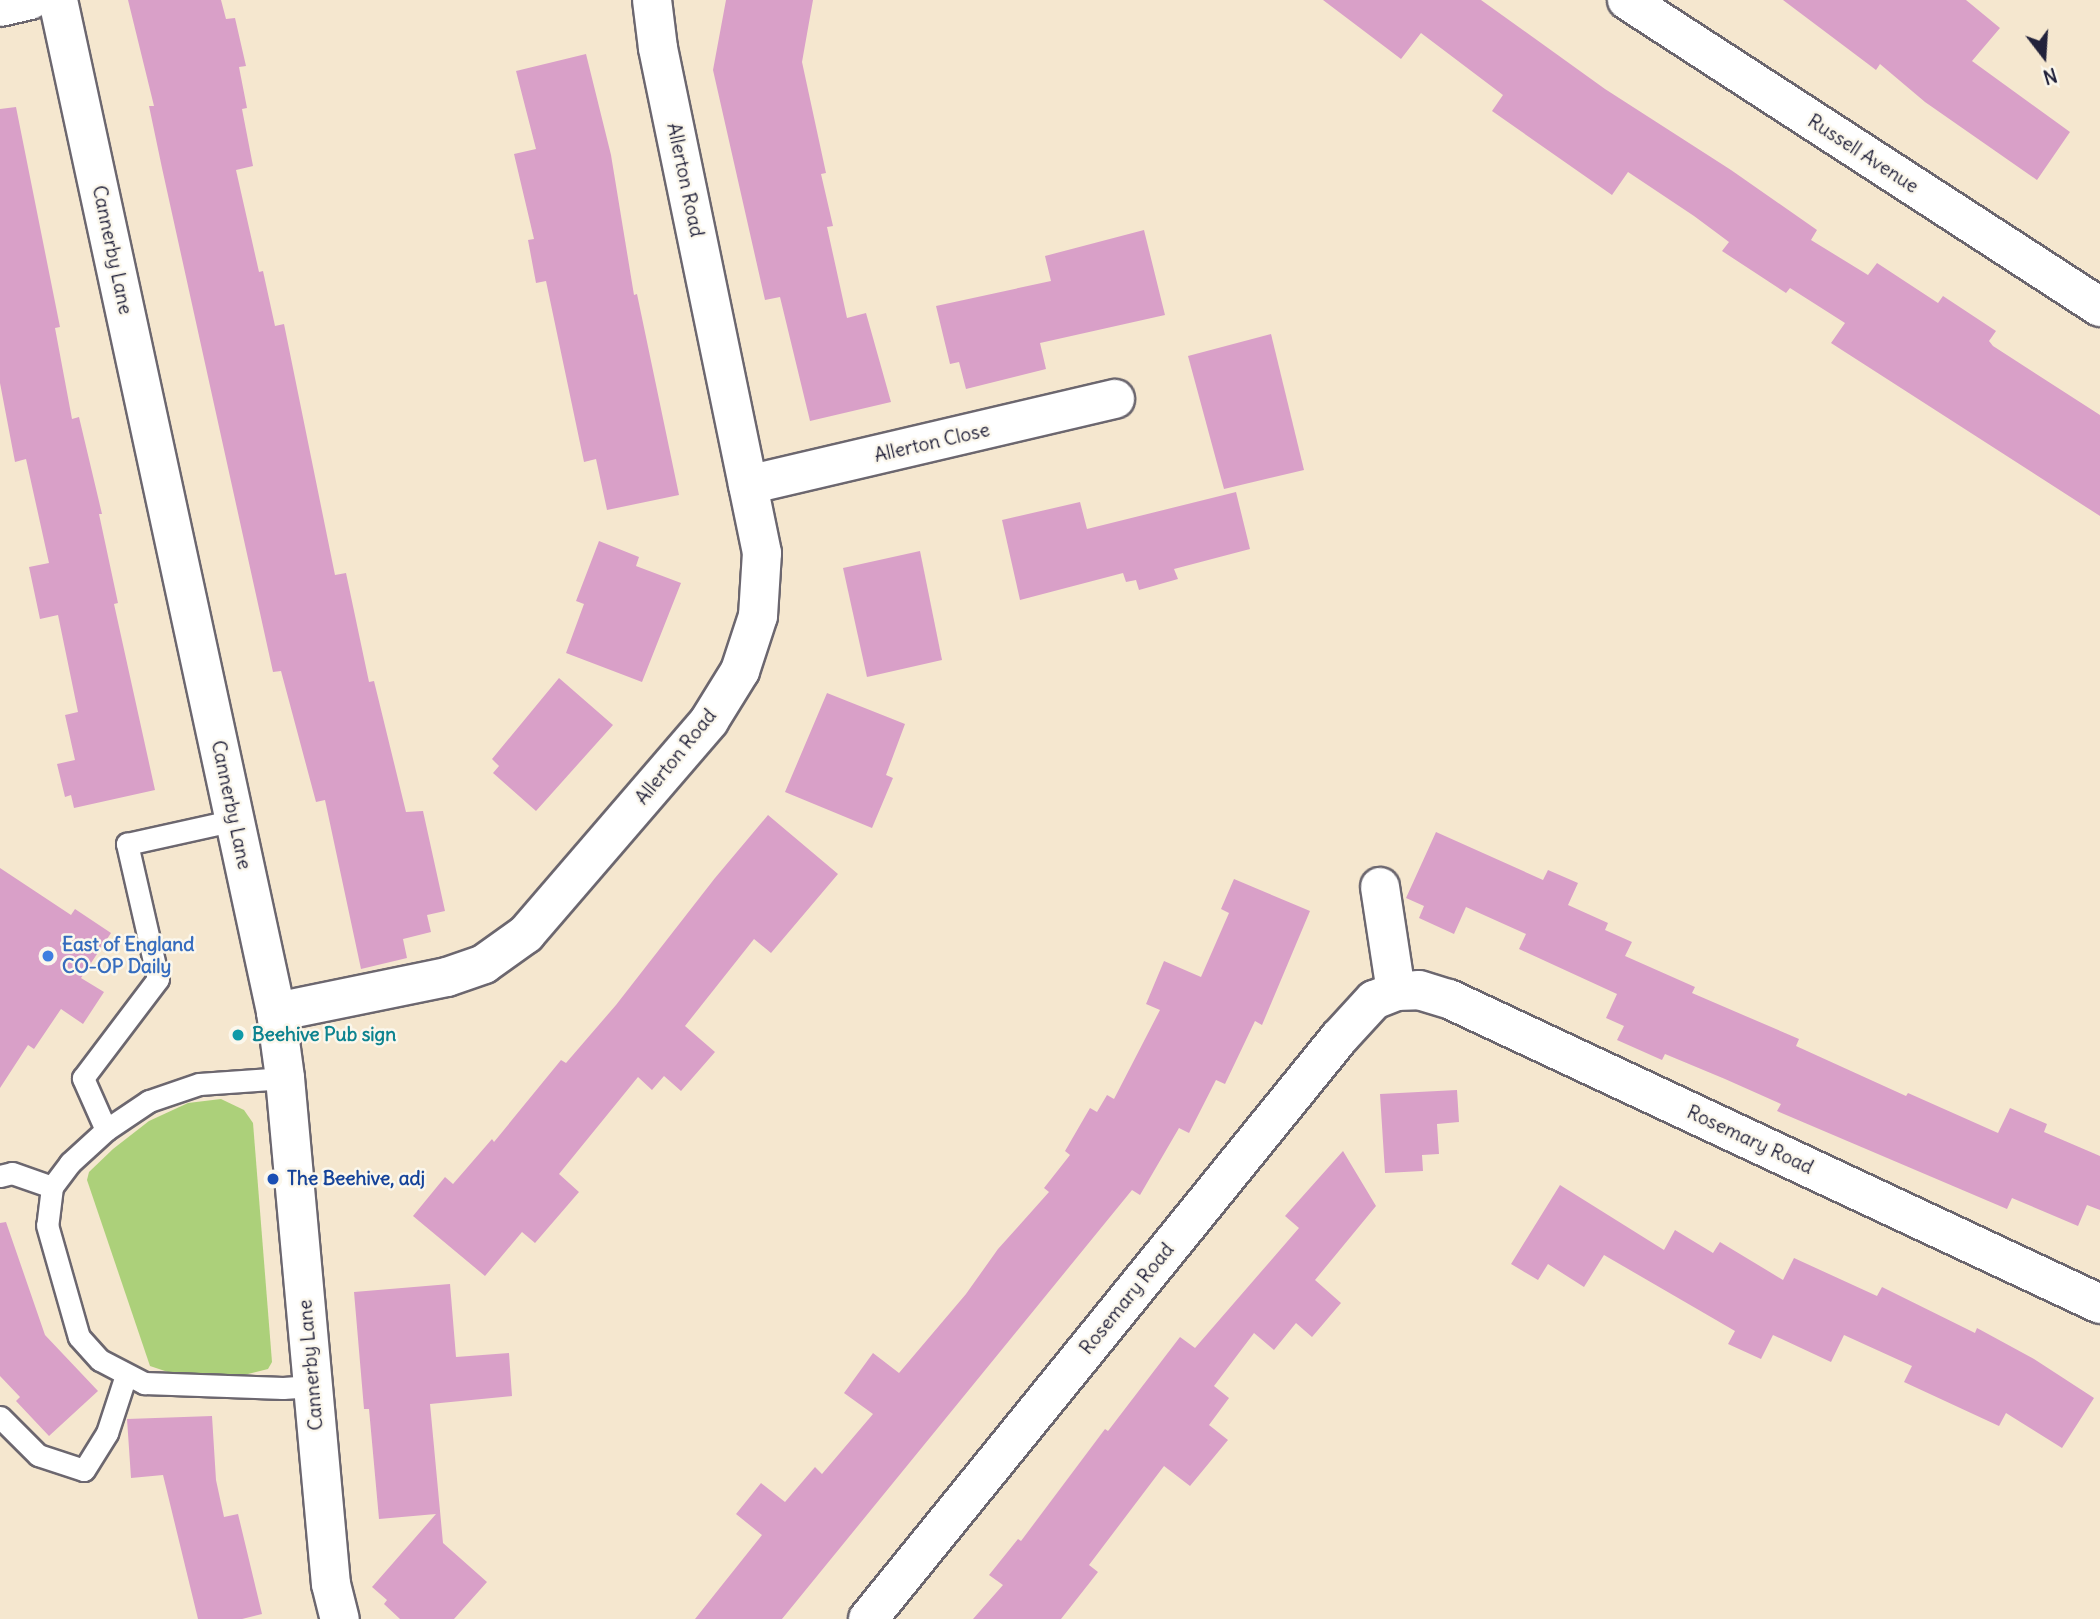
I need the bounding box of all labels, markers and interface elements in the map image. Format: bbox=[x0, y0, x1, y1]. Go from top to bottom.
north arrow bbox=[2009, 21, 2079, 91]
text: N bbox=[2040, 63, 2060, 89]
street label: Russell Avenue bbox=[1803, 110, 1923, 198]
street label: Allerton Road bbox=[662, 121, 708, 239]
street label: Cannerby Lane bbox=[87, 183, 137, 317]
street label: Allerton Close bbox=[872, 419, 992, 467]
street label: Allerton Road bbox=[631, 705, 721, 809]
street label: Cannerby Lane bbox=[206, 738, 256, 872]
place label: East of England CO-OP Daily bbox=[62, 934, 195, 978]
marker: East of England CO-OP Daily bbox=[40, 948, 56, 964]
place label: Beehive Pub sign bbox=[252, 1024, 396, 1046]
marker: Beehive Pub sign bbox=[230, 1027, 246, 1043]
street label: Rosemary Road bbox=[1683, 1101, 1817, 1179]
place label: The Beehive, adj bbox=[287, 1168, 425, 1190]
marker: The Beehive, adj bbox=[265, 1171, 281, 1187]
street label: Rosemary Road bbox=[1075, 1239, 1179, 1359]
street label: Cannerby Lane bbox=[294, 1299, 328, 1431]

